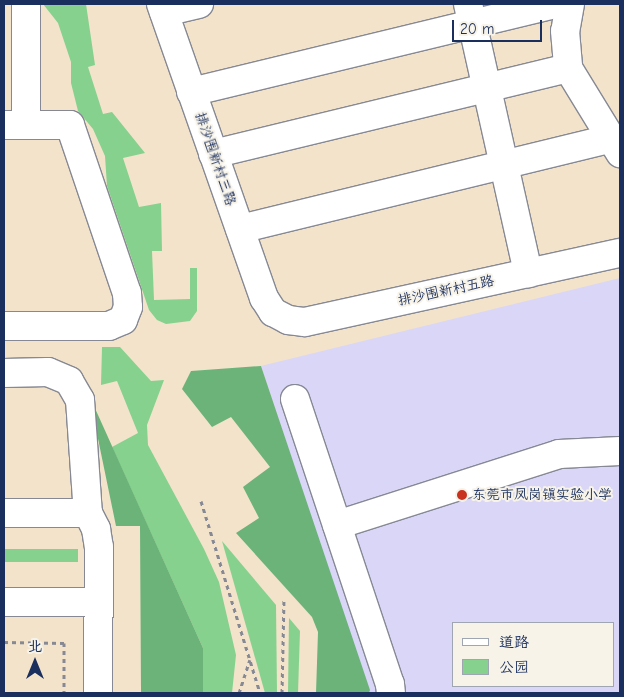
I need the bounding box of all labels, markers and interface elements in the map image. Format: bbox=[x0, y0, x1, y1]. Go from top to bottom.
scale bar bbox=[454, 10, 544, 42]
text: 20 m bbox=[460, 20, 494, 38]
street label: 排沙围新村三路 bbox=[191, 110, 239, 208]
street label: 排沙围新村五路 bbox=[396, 273, 496, 309]
place label: 东莞市凤岗镇实验小学 bbox=[472, 487, 612, 503]
marker: 东莞市凤岗镇实验小学 bbox=[456, 489, 468, 501]
legend bbox=[452, 622, 614, 687]
text: 道路 bbox=[499, 633, 529, 651]
north arrow bbox=[10, 637, 60, 687]
text: 北 bbox=[28, 638, 42, 655]
text: 公园 bbox=[499, 658, 529, 676]

